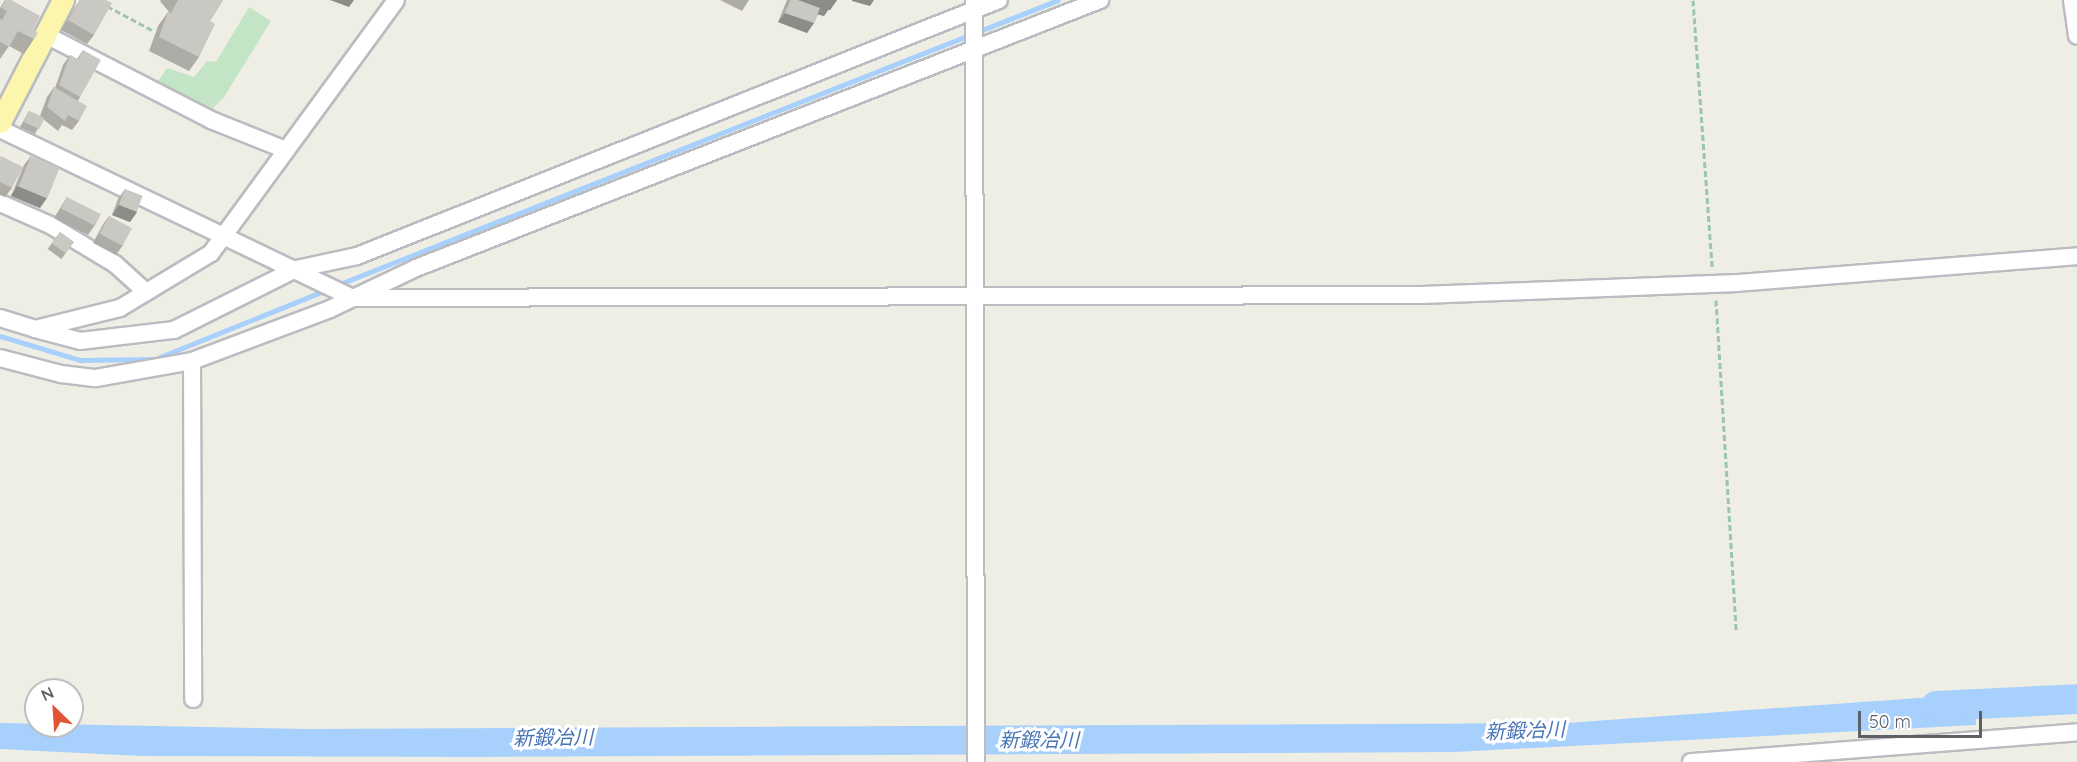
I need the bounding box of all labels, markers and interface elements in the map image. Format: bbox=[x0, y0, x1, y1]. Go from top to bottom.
north arrow bbox=[24, 678, 84, 738]
text: N bbox=[38, 682, 57, 705]
scale bar bbox=[1861, 699, 1986, 737]
text: 50 m bbox=[1869, 710, 1911, 733]
water label: 新鍛冶川 bbox=[1485, 717, 1565, 743]
water label: 新鍛冶川 bbox=[513, 724, 593, 750]
water label: 新鍛冶川 bbox=[999, 727, 1079, 751]

